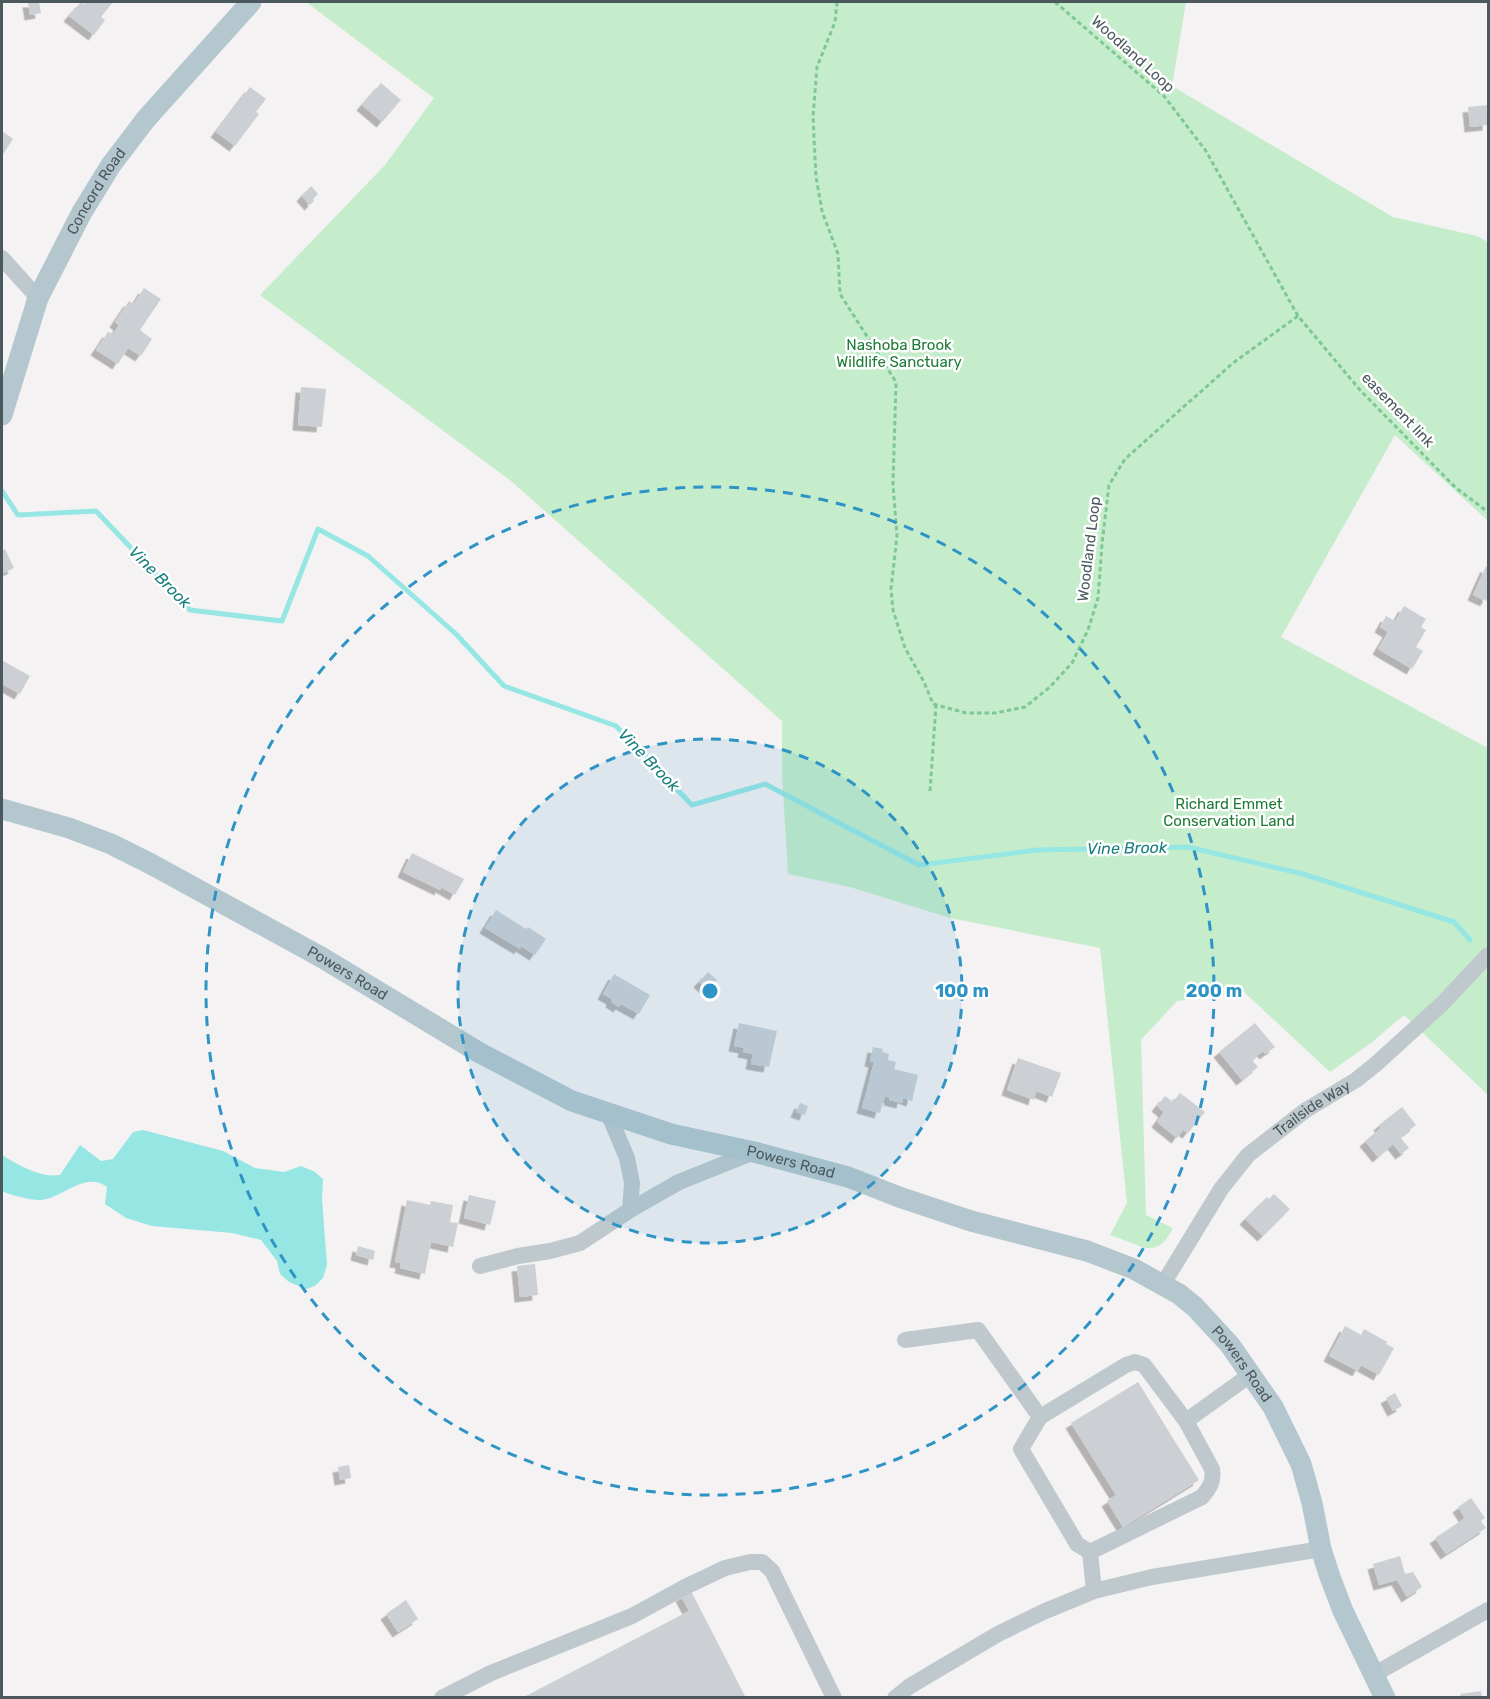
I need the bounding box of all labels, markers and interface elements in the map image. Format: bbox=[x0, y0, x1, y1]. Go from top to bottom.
street label: Woodland Loop bbox=[1088, 12, 1178, 96]
street label: Concord Road bbox=[63, 144, 130, 238]
park label: Nashoba Brook Wildlife Sanctuary bbox=[836, 336, 962, 371]
street label: easement link bbox=[1358, 369, 1438, 451]
street label: Woodland Loop bbox=[1074, 495, 1104, 603]
water label: Vine Brook bbox=[125, 542, 196, 613]
water label: Vine Brook bbox=[614, 725, 684, 796]
park label: Richard Emmet Conservation Land bbox=[1163, 795, 1295, 830]
water label: Vine Brook bbox=[1087, 838, 1168, 858]
street label: Powers Road bbox=[304, 942, 391, 1004]
text: 100 m bbox=[935, 980, 989, 1002]
text: 200 m bbox=[1186, 980, 1242, 1002]
centre of rings bbox=[700, 981, 720, 1001]
street label: Trailside Way bbox=[1270, 1076, 1354, 1141]
street label: Powers Road bbox=[745, 1142, 837, 1182]
street label: Powers Road bbox=[1208, 1322, 1276, 1406]

